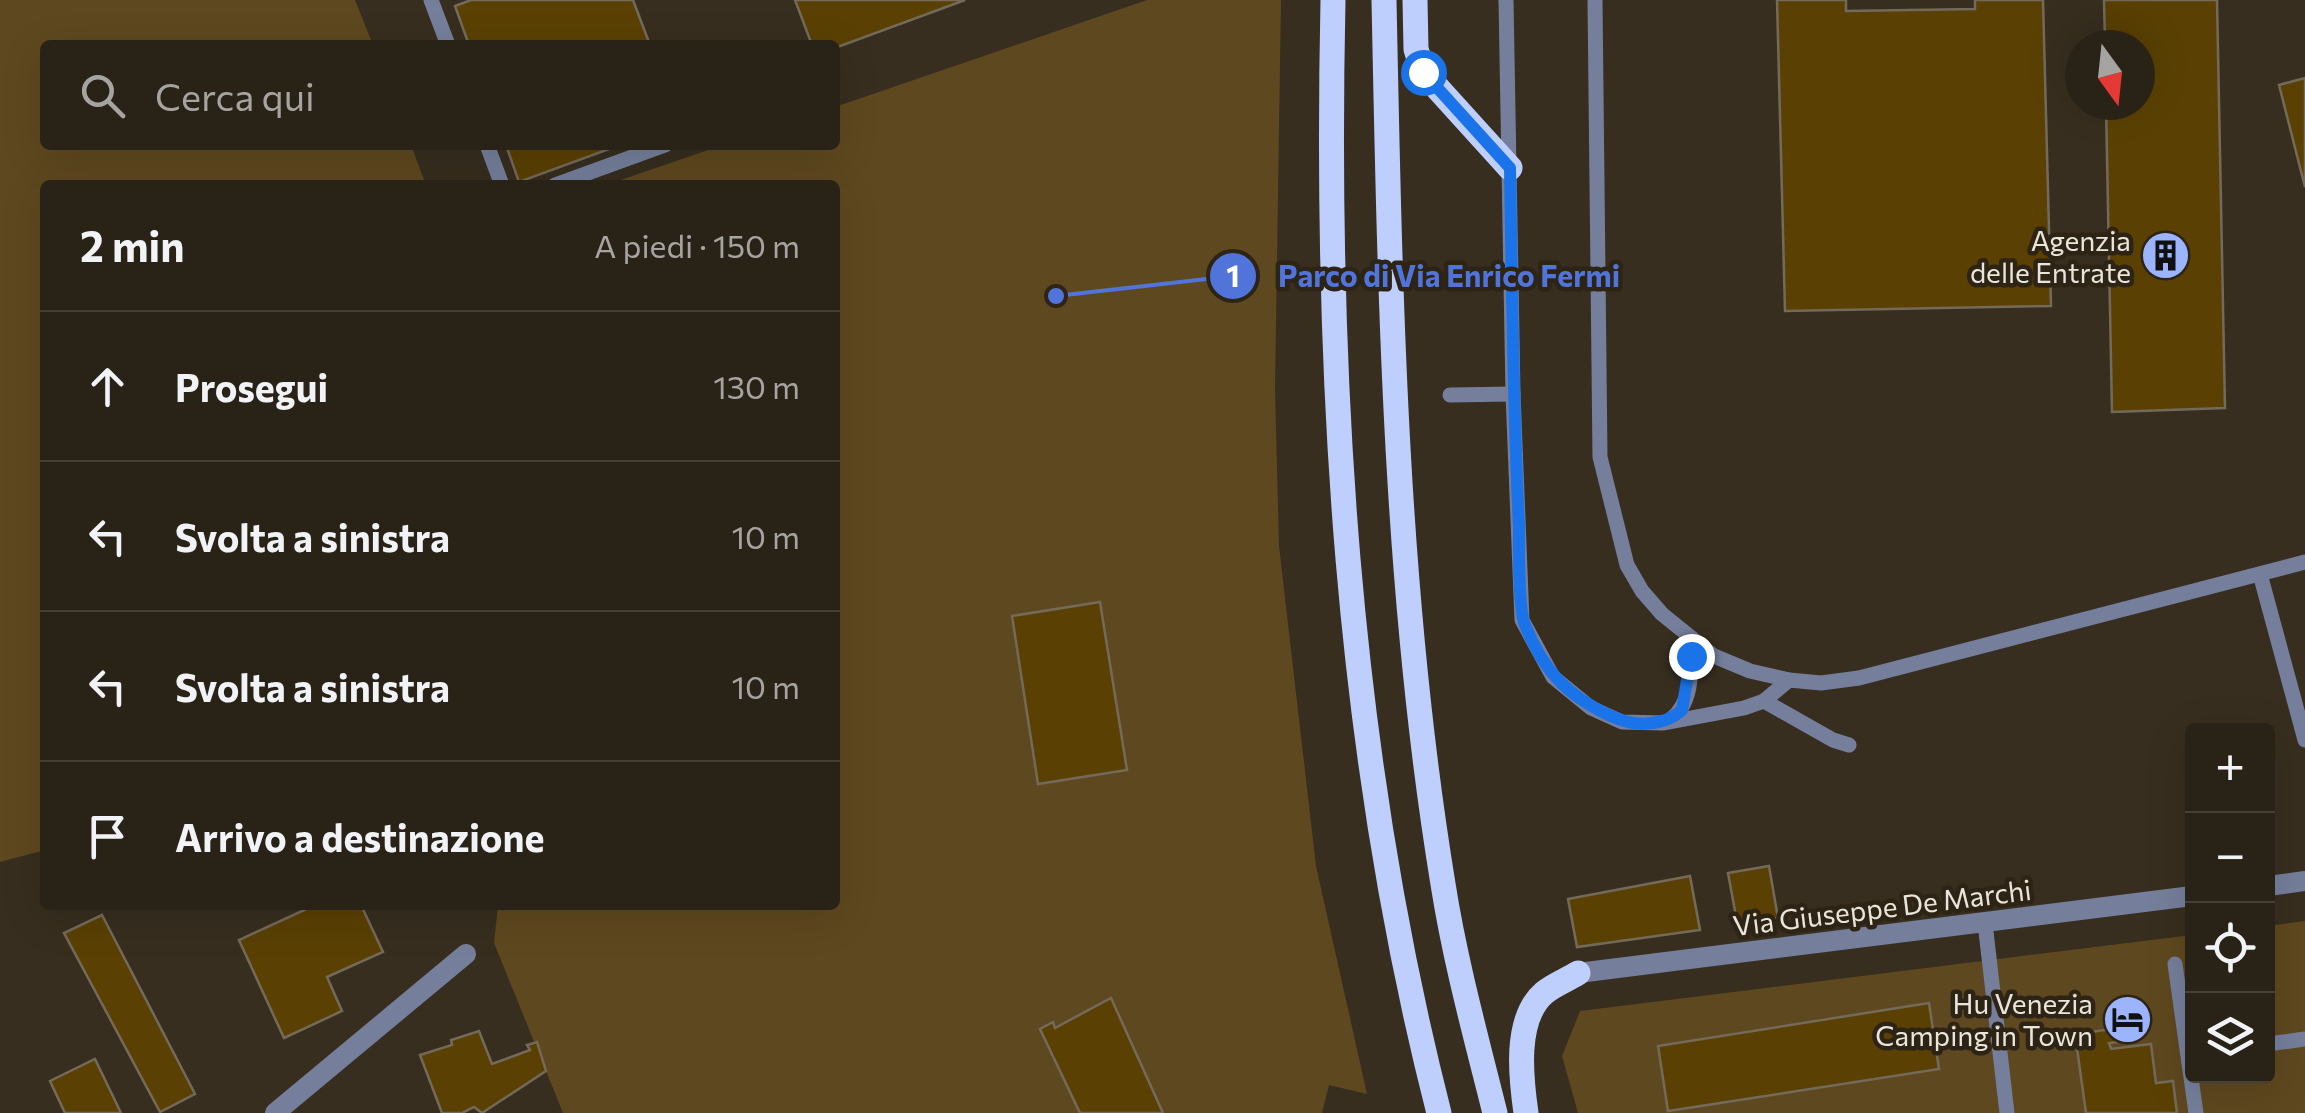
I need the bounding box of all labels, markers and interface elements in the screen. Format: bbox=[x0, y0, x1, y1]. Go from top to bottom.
north arrow bbox=[2065, 30, 2155, 120]
search box bbox=[40, 40, 840, 150]
route start bbox=[1401, 50, 1447, 96]
icon: search bbox=[75, 68, 130, 123]
text: Cerca qui bbox=[155, 72, 315, 119]
text: 2 min bbox=[80, 219, 185, 271]
place label: Agenzia delle Entrate bbox=[1970, 223, 2131, 289]
text: A piedi · 150 m bbox=[594, 225, 800, 265]
building icon: Agenzia delle Entrate bbox=[2140, 230, 2192, 282]
callout: Parco di Via Enrico Fermi bbox=[1208, 246, 1640, 306]
text: 1 bbox=[1226, 256, 1240, 293]
text: Parco di Via Enrico Fermi bbox=[1278, 256, 1620, 293]
icon: ahead bbox=[80, 359, 135, 414]
text: Prosegui bbox=[175, 363, 328, 410]
text: 130 m bbox=[713, 366, 800, 406]
icon: left bbox=[80, 509, 135, 564]
text: Svolta a sinistra bbox=[175, 513, 450, 560]
text: 10 m bbox=[731, 516, 800, 556]
route end bbox=[1669, 634, 1715, 680]
icon: left bbox=[80, 659, 135, 714]
text: Svolta a sinistra bbox=[175, 663, 450, 710]
text: 10 m bbox=[731, 666, 800, 706]
map controls bbox=[2185, 723, 2275, 1083]
button: + bbox=[2185, 723, 2275, 813]
icon: arrive bbox=[80, 809, 135, 864]
text: Arrivo a destinazione bbox=[175, 813, 545, 860]
button: − bbox=[2185, 813, 2275, 903]
street label: Via Giuseppe De Marchi bbox=[1731, 872, 2033, 942]
button: locate bbox=[2185, 903, 2275, 993]
place label: Hu Venezia Camping in Town bbox=[1875, 986, 2093, 1052]
hotel icon: Hu Venezia Camping in Town bbox=[2102, 993, 2154, 1045]
button: layers bbox=[2185, 993, 2275, 1083]

